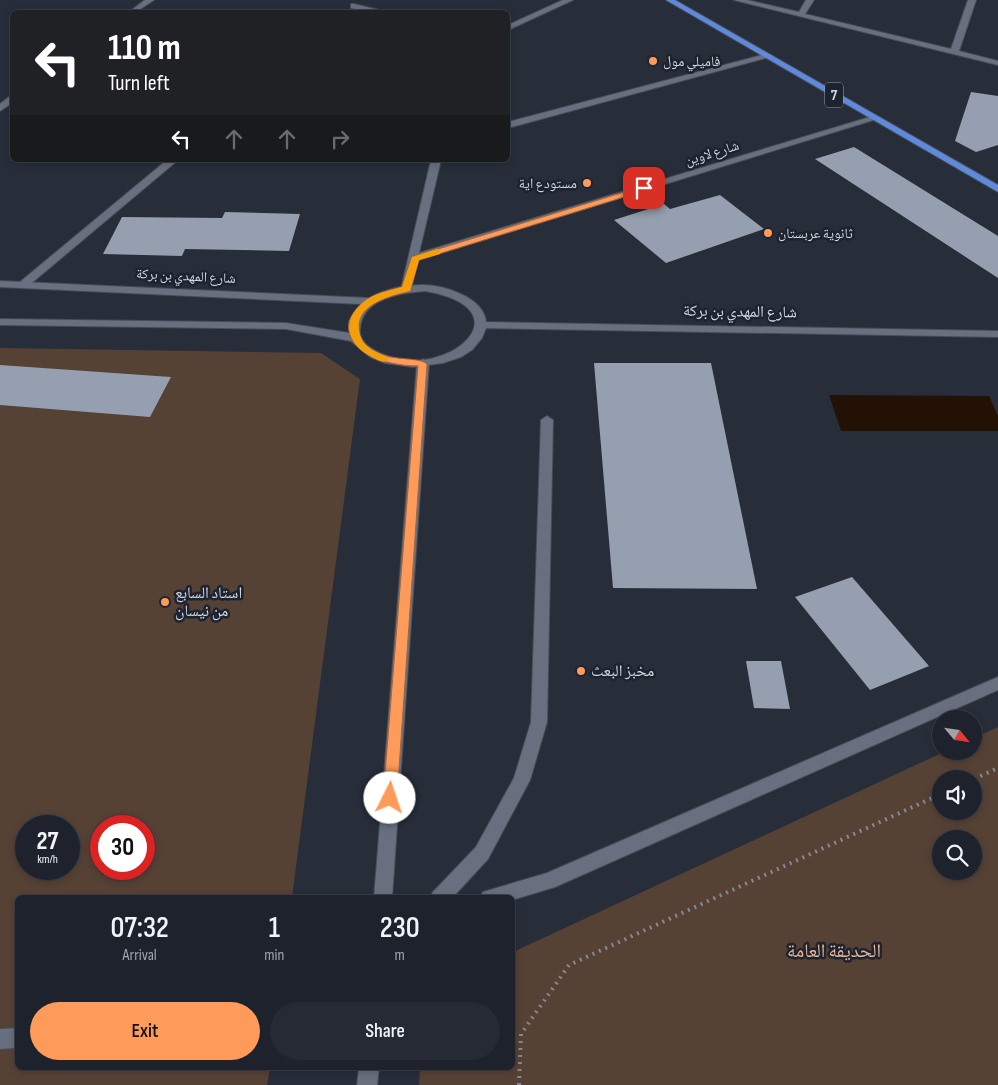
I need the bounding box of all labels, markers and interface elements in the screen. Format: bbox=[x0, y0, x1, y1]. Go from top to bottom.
text: 110 m bbox=[108, 27, 181, 70]
icon: left bbox=[25, 30, 90, 95]
place label: فاميلي مول bbox=[663, 53, 721, 72]
marker: فاميلي مول bbox=[647, 55, 659, 67]
text: Turn left bbox=[108, 70, 170, 97]
road number: 7 bbox=[825, 82, 843, 108]
icon: left bbox=[167, 125, 195, 153]
icon: ahead bbox=[220, 125, 248, 153]
icon: ahead bbox=[273, 125, 301, 153]
icon: right bbox=[326, 125, 354, 153]
street label: شارع لاوين bbox=[683, 137, 741, 170]
pin bbox=[623, 167, 665, 209]
icon: arrive bbox=[630, 174, 658, 202]
place label: مستودع اية bbox=[519, 175, 577, 193]
marker: مستودع اية bbox=[581, 177, 593, 189]
place label: ثانوية عربستان bbox=[778, 225, 853, 242]
marker: ثانوية عربستان bbox=[762, 227, 774, 239]
street label: شارع المهدي بن بركة bbox=[136, 265, 236, 290]
street label: شارع المهدي بن بركة bbox=[683, 302, 797, 325]
place label: استاد السابع من نيسان bbox=[175, 584, 242, 621]
marker: استاد السابع من نيسان bbox=[159, 596, 171, 608]
place label: مخبز البعث bbox=[591, 662, 654, 681]
marker: مخبز البعث bbox=[575, 665, 587, 677]
north arrow bbox=[932, 710, 982, 760]
map controls bbox=[932, 710, 982, 880]
button: sound bbox=[932, 770, 982, 820]
position arrow bbox=[363, 771, 415, 823]
speed limit sign: 30 bbox=[90, 815, 155, 880]
text: 27 bbox=[37, 826, 58, 857]
button: search bbox=[932, 830, 982, 880]
text: km/h bbox=[37, 852, 58, 867]
text: 07:32 bbox=[110, 910, 169, 946]
text: 1 bbox=[269, 910, 280, 946]
text: 230 bbox=[380, 910, 420, 946]
park label: الحديقة العامة bbox=[787, 940, 881, 963]
text: Arrival bbox=[122, 946, 157, 965]
text: min bbox=[264, 946, 284, 965]
text: m bbox=[395, 946, 405, 965]
button: Exit bbox=[30, 1002, 260, 1060]
button: Share bbox=[270, 1002, 500, 1060]

